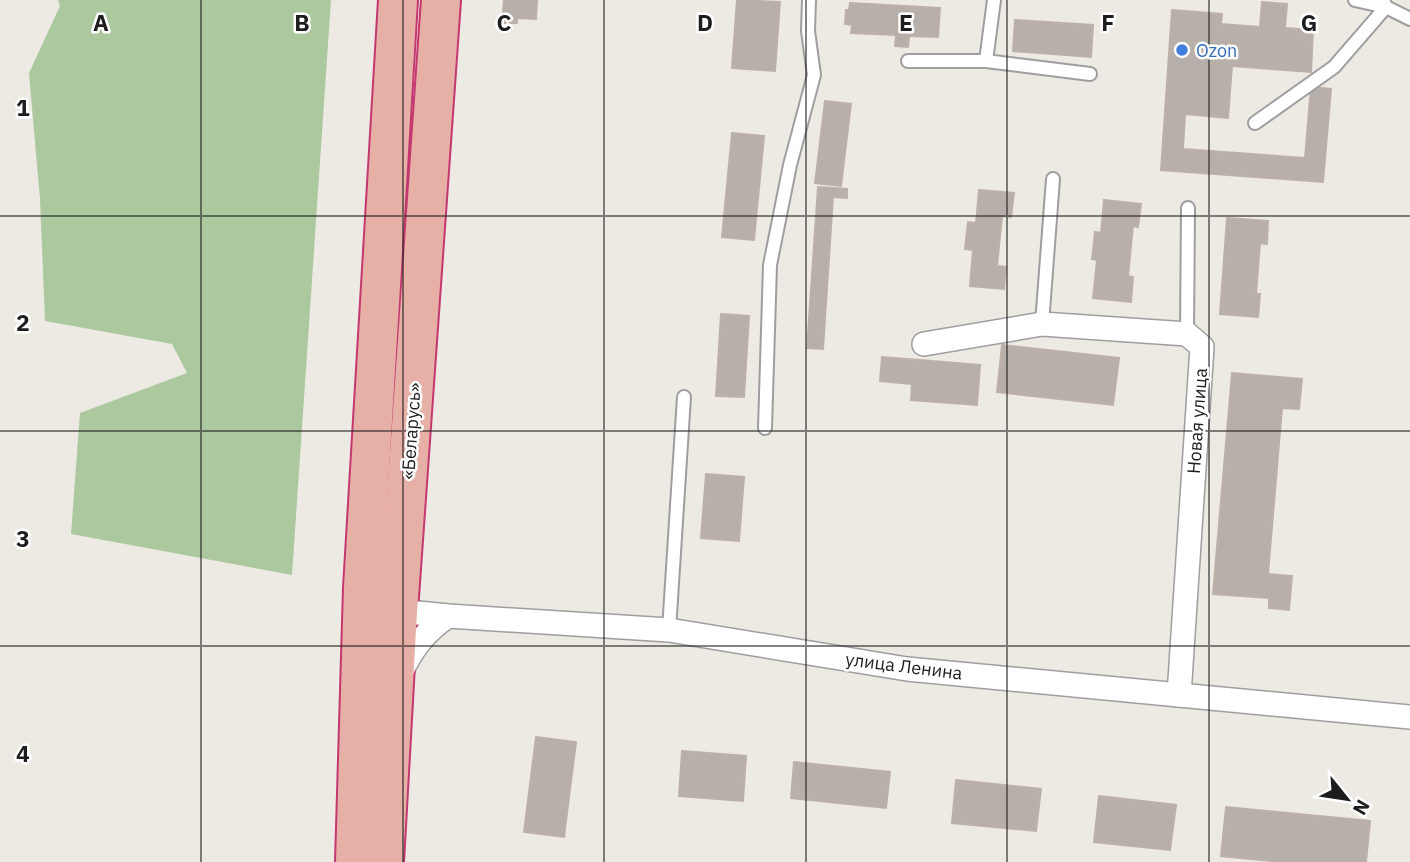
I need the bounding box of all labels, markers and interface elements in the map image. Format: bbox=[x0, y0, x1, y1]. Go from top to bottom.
text: A bbox=[93, 7, 109, 37]
text: B bbox=[294, 7, 310, 37]
text: C bbox=[497, 7, 512, 37]
text: D bbox=[697, 7, 713, 37]
text: E bbox=[899, 7, 913, 37]
text: F bbox=[1101, 7, 1115, 37]
text: G bbox=[1301, 7, 1317, 37]
place label: Ozon bbox=[1196, 39, 1237, 62]
marker: Ozon bbox=[1174, 42, 1190, 58]
text: 1 bbox=[16, 92, 30, 122]
text: 2 bbox=[16, 307, 30, 337]
street label: Новая улица bbox=[1182, 367, 1212, 475]
street label: «Беларусь» bbox=[396, 382, 426, 480]
text: 3 bbox=[16, 523, 30, 553]
street label: улица Ленина bbox=[844, 647, 964, 685]
text: 4 bbox=[16, 738, 30, 768]
north arrow bbox=[1312, 764, 1382, 834]
text: N bbox=[1348, 796, 1376, 819]

